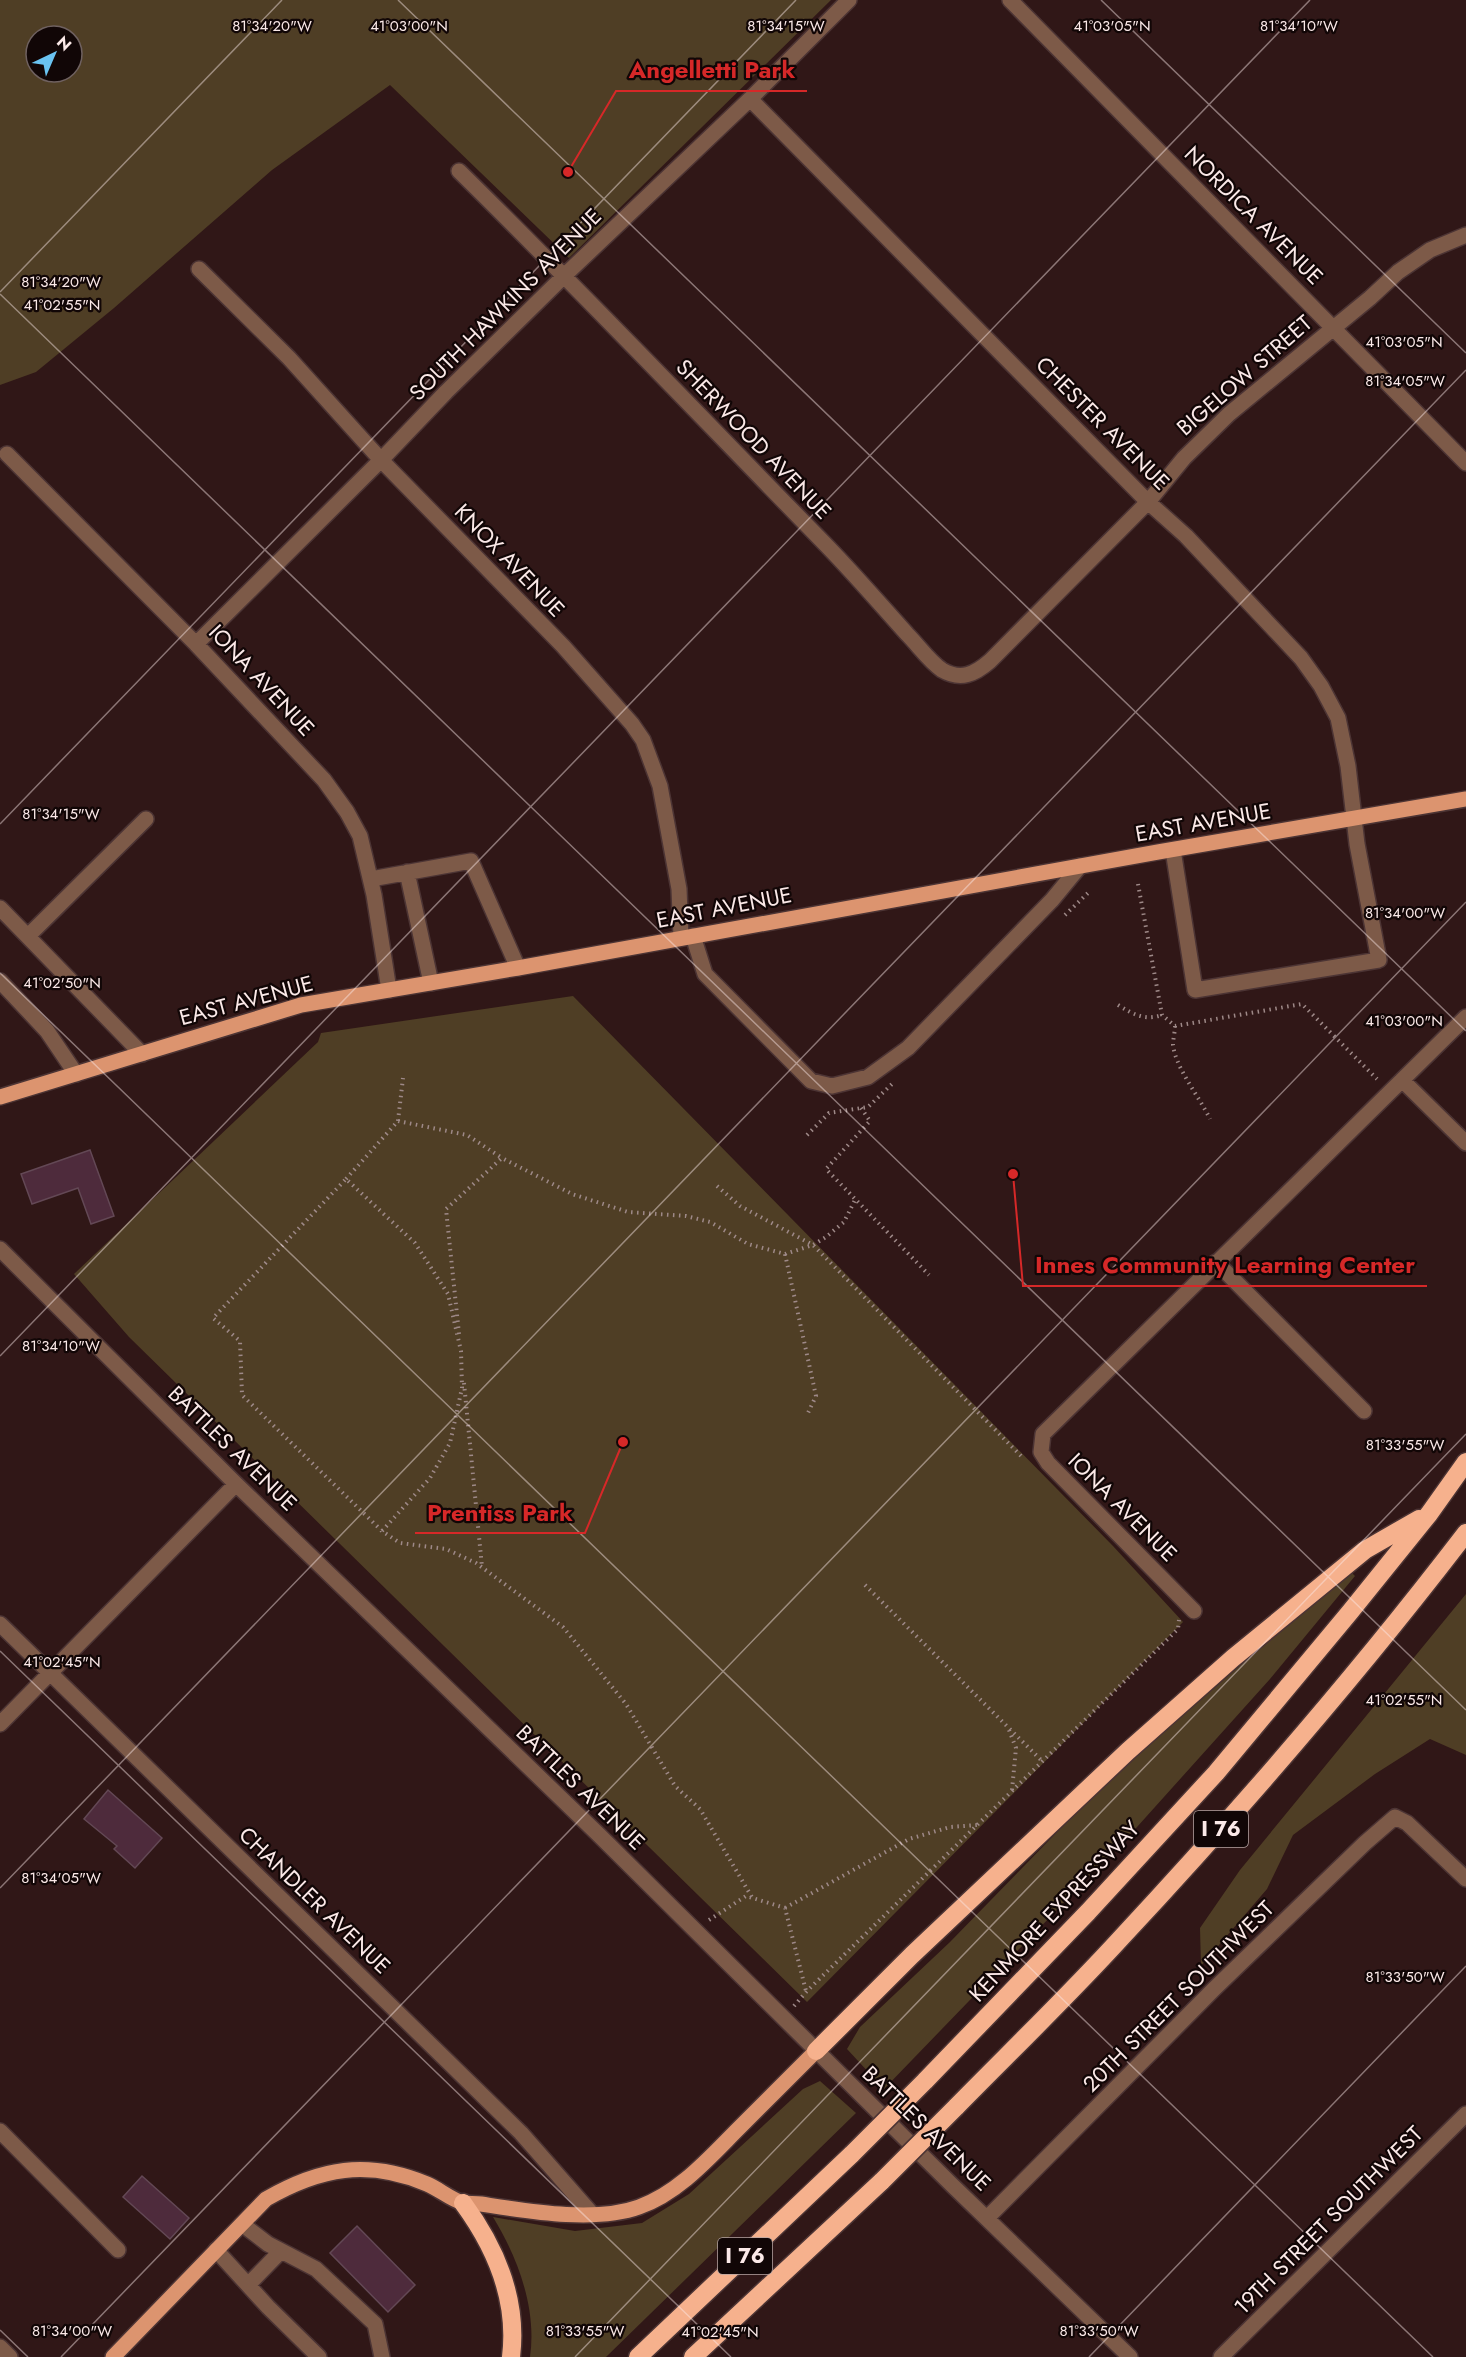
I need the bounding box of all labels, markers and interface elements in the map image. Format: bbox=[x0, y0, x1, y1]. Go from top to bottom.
text: 81°34'20"W bbox=[232, 15, 312, 37]
text: 41°03'00"N bbox=[370, 15, 448, 37]
text: 81°34'15"W bbox=[747, 15, 825, 37]
text: 41°03'05"N bbox=[1073, 15, 1151, 37]
text: 81°34'10"W bbox=[1260, 15, 1338, 37]
north arrow bbox=[24, 24, 84, 84]
text: N bbox=[52, 31, 77, 56]
callout: Angelletti Park bbox=[616, 49, 807, 91]
text: Angelletti Park bbox=[628, 52, 795, 87]
street label: NORDICA AVENUE bbox=[1177, 138, 1331, 292]
street label: SOUTH HAWKINS AVENUE bbox=[401, 200, 609, 408]
text: 81°34'20"W bbox=[21, 271, 101, 293]
text: 41°02'55"N bbox=[24, 294, 101, 316]
street label: BIGELOW STREET bbox=[1169, 307, 1319, 443]
text: 41°03'05"N bbox=[1365, 331, 1443, 353]
street label: CHESTER AVENUE bbox=[1029, 349, 1177, 497]
street label: SHERWOOD AVENUE bbox=[669, 352, 839, 526]
text: 81°34'05"W bbox=[1365, 370, 1445, 392]
street label: KNOX AVENUE bbox=[447, 496, 573, 624]
street label: IONA AVENUE bbox=[202, 617, 322, 743]
street label: EAST AVENUE bbox=[1133, 794, 1273, 850]
text: 81°34'15"W bbox=[22, 803, 100, 825]
street label: EAST AVENUE bbox=[654, 878, 794, 936]
text: 81°34'00"W bbox=[1365, 902, 1445, 924]
street label: EAST AVENUE bbox=[176, 967, 316, 1033]
text: 41°02'50"N bbox=[23, 972, 101, 994]
text: 41°03'00"N bbox=[1365, 1010, 1443, 1032]
callout: Innes Community Learning Center bbox=[1023, 1244, 1427, 1286]
text: Innes Community Learning Center bbox=[1035, 1247, 1415, 1282]
text: 81°34'10"W bbox=[22, 1335, 100, 1357]
street label: BATTLES AVENUE bbox=[161, 1378, 305, 1518]
text: 81°33'55"W bbox=[1366, 1434, 1444, 1456]
street label: IONA AVENUE bbox=[1061, 1445, 1185, 1569]
callout: Prentiss Park bbox=[415, 1491, 585, 1533]
text: Prentiss Park bbox=[427, 1495, 573, 1530]
text: 41°02'45"N bbox=[23, 1651, 101, 1673]
text: 41°02'55"N bbox=[1366, 1689, 1443, 1711]
street label: BATTLES AVENUE bbox=[509, 1717, 653, 1857]
road number: I 76 bbox=[1194, 1811, 1248, 1847]
street label: KENMORE EXPRESSWAY bbox=[961, 1813, 1147, 2009]
street label: CHANDLER AVENUE bbox=[232, 1819, 398, 1981]
text: 81°34'05"W bbox=[21, 1867, 101, 1889]
street label: 20TH STREET SOUTHWEST bbox=[1075, 1892, 1282, 2099]
text: 81°33'50"W bbox=[1365, 1966, 1445, 1988]
street label: BATTLES AVENUE bbox=[855, 2058, 999, 2198]
street label: 19TH STREET SOUTHWEST bbox=[1226, 2118, 1430, 2322]
road number: I 76 bbox=[718, 2238, 772, 2274]
text: 81°34'00"W bbox=[32, 2320, 112, 2342]
text: 81°33'55"W bbox=[546, 2320, 624, 2342]
text: 81°33'50"W bbox=[1059, 2320, 1139, 2342]
text: 41°02'45"N bbox=[681, 2321, 759, 2343]

